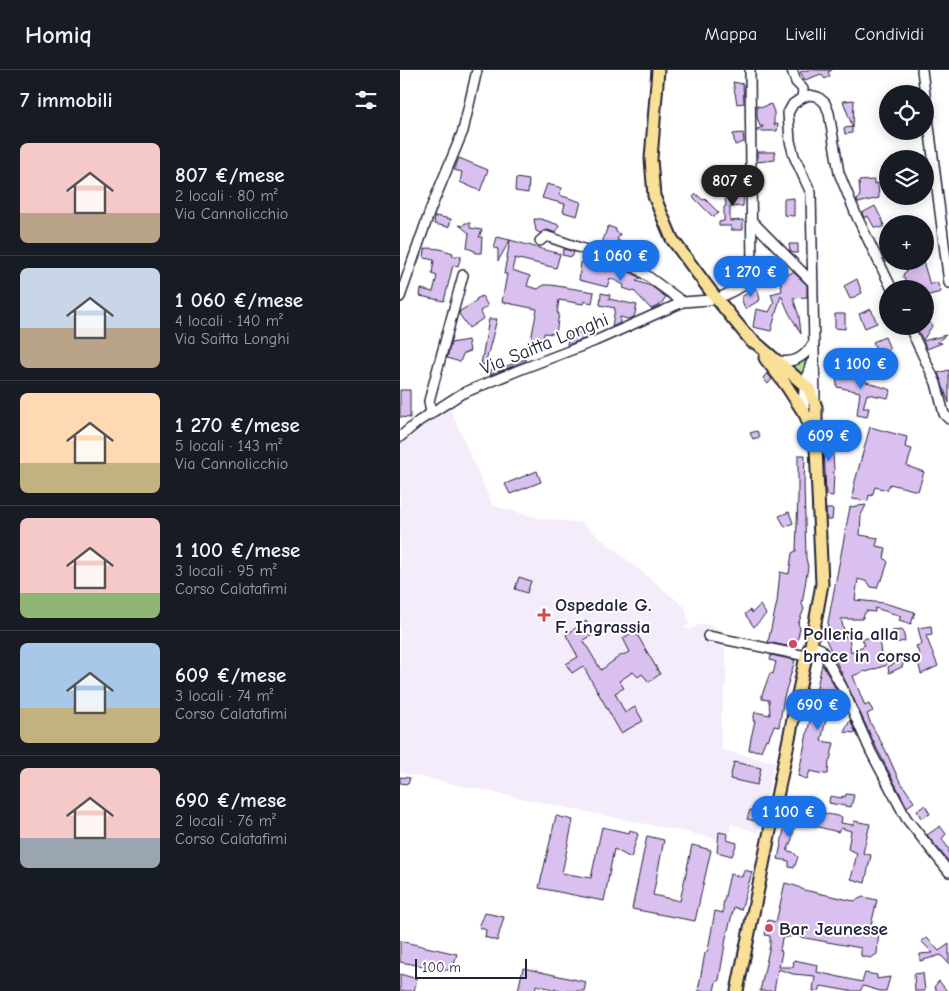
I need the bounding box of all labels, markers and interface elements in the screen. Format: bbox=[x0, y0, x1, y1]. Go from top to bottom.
text: Homiq bbox=[25, 21, 92, 49]
text: Mappa bbox=[705, 24, 757, 45]
text: Livelli bbox=[785, 24, 827, 45]
text: Condividi bbox=[855, 24, 924, 45]
map controls bbox=[879, 85, 934, 335]
button: locate bbox=[879, 85, 934, 140]
icon: filters bbox=[352, 86, 380, 114]
text: 7 immobili bbox=[20, 88, 113, 112]
button: layers bbox=[879, 150, 934, 205]
icon: home bbox=[60, 163, 120, 223]
text: 807 €/mese bbox=[175, 163, 285, 187]
pin: 807 € bbox=[698, 164, 768, 207]
text: 807 € bbox=[712, 172, 754, 190]
text: 2 locali · 80 m² bbox=[175, 187, 278, 205]
text: Via Cannolicchio bbox=[175, 205, 288, 223]
button: + bbox=[879, 215, 934, 270]
pin: 1 060 € bbox=[575, 240, 667, 282]
text: 1 060 € bbox=[593, 247, 649, 265]
pin: 1 270 € bbox=[705, 256, 797, 298]
text: 1 270 € bbox=[725, 263, 777, 281]
button: − bbox=[879, 280, 934, 335]
icon: home bbox=[60, 288, 120, 348]
text: 1 060 €/mese bbox=[175, 288, 303, 312]
street label: Via Saitta Longhi bbox=[477, 308, 612, 380]
text: 4 locali · 140 m² bbox=[175, 312, 283, 330]
text: Via Saitta Longhi bbox=[175, 330, 290, 348]
pin: 1 100 € bbox=[815, 348, 907, 390]
text: 1 100 € bbox=[834, 355, 888, 373]
icon: home bbox=[60, 413, 120, 473]
text: 1 270 €/mese bbox=[175, 413, 300, 437]
pin: 609 € bbox=[794, 420, 864, 462]
text: 609 € bbox=[808, 427, 850, 445]
text: 5 locali · 143 m² bbox=[175, 437, 282, 455]
text: Via Cannolicchio bbox=[175, 455, 288, 473]
icon: home bbox=[60, 538, 120, 598]
text: 1 100 €/mese bbox=[175, 538, 300, 562]
text: 3 locali · 95 m² bbox=[175, 562, 277, 580]
text: Corso Calatafimi bbox=[175, 580, 287, 598]
place label: Ospedale G. F. Ingrassia bbox=[555, 594, 651, 638]
marker: Ospedale G. F. Ingrassia bbox=[537, 608, 551, 622]
place label: Polleria alla brace in corso bbox=[803, 623, 921, 667]
marker: Polleria alla brace in corso bbox=[787, 638, 799, 650]
icon: home bbox=[60, 663, 120, 723]
text: 609 €/mese bbox=[175, 663, 286, 687]
text: 3 locali · 74 m² bbox=[175, 687, 274, 705]
pin: 690 € bbox=[783, 688, 853, 731]
text: 690 € bbox=[797, 696, 839, 714]
text: Corso Calatafimi bbox=[175, 705, 287, 723]
icon: home bbox=[60, 788, 120, 848]
text: 690 €/mese bbox=[175, 788, 286, 812]
pin: 1 100 € bbox=[743, 796, 835, 838]
text: 1 100 € bbox=[762, 803, 816, 821]
text: 2 locali · 76 m² bbox=[175, 812, 276, 830]
text: Corso Calatafimi bbox=[175, 830, 287, 848]
place label: Bar Jeunesse bbox=[779, 918, 888, 940]
marker: Bar Jeunesse bbox=[763, 922, 775, 934]
scale bar bbox=[415, 956, 528, 979]
text: 100 m bbox=[422, 959, 461, 976]

